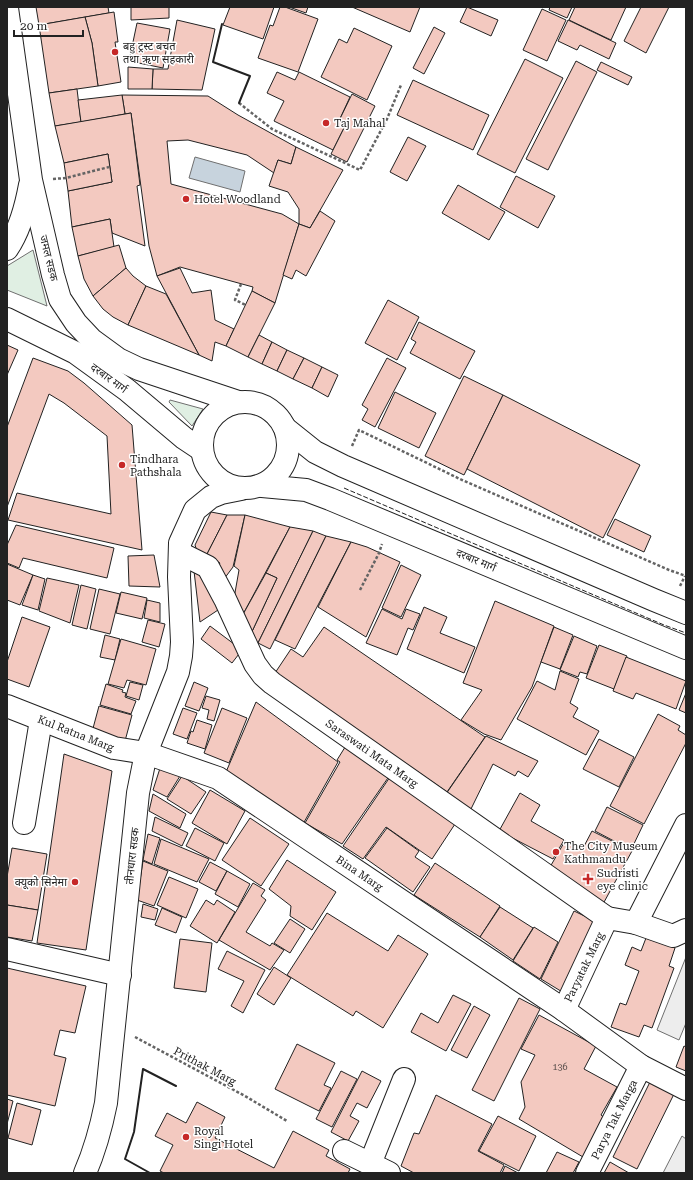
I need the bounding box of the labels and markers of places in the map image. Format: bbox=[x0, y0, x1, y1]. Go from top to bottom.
place label: बहु ट्रस्ट बचत तथा ऋण सहकारी bbox=[123, 40, 194, 66]
marker: बहु ट्रस्ट बचत तथा ऋण सहकारी bbox=[110, 47, 120, 57]
place label: Taj Mahal bbox=[334, 117, 386, 130]
marker: Taj Mahal bbox=[321, 118, 331, 128]
place label: Hotel Woodland bbox=[194, 193, 281, 206]
marker: Hotel Woodland bbox=[181, 194, 191, 204]
place label: Tindhara Pathshala bbox=[130, 453, 182, 479]
marker: Tindhara Pathshala bbox=[117, 460, 127, 470]
place label: The City Museum Kathmandu bbox=[564, 840, 658, 866]
marker: The City Museum Kathmandu bbox=[551, 847, 561, 857]
place label: Sudristi eye clinic bbox=[597, 867, 648, 893]
marker: Sudristi eye clinic bbox=[582, 873, 594, 885]
place label: क्यूको सिनेमा bbox=[15, 876, 67, 890]
marker: क्यूको सिनेमा bbox=[70, 877, 80, 887]
place label: Royal Singi Hotel bbox=[194, 1125, 254, 1151]
marker: Royal Singi Hotel bbox=[181, 1132, 191, 1142]

